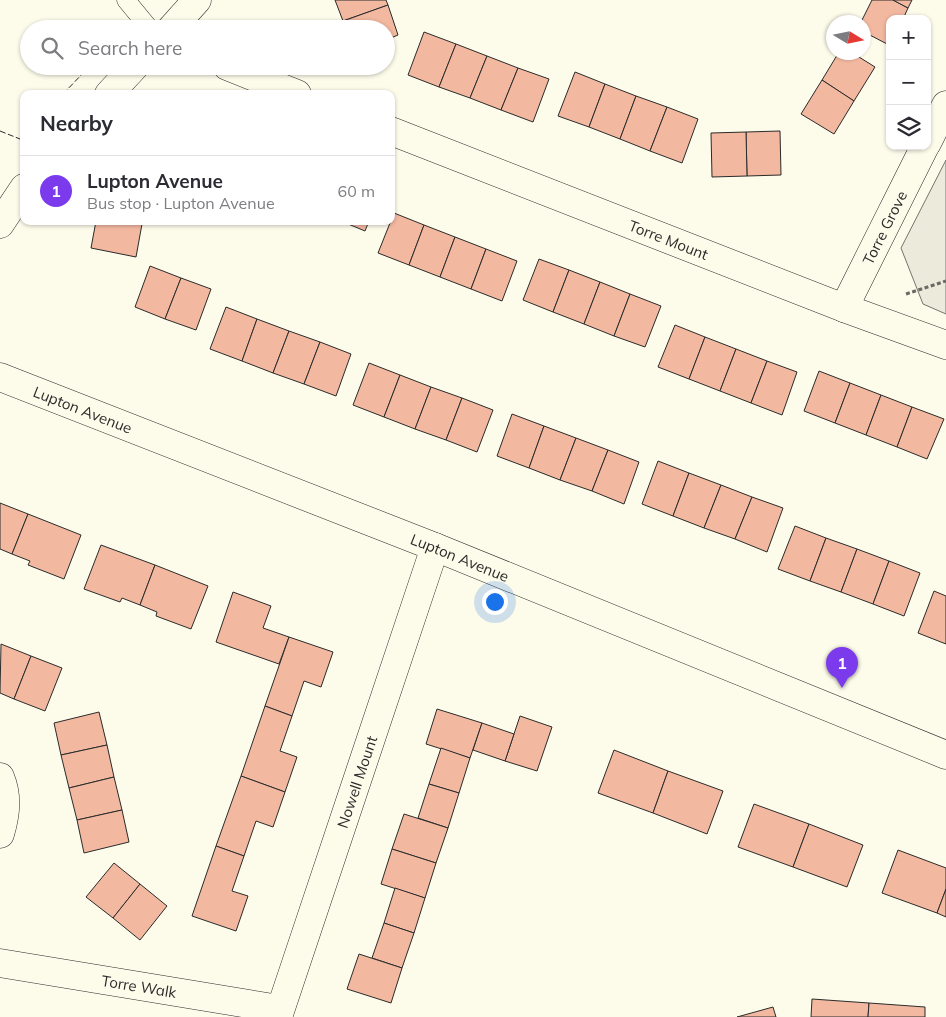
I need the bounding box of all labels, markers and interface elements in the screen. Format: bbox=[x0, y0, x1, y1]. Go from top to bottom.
north arrow bbox=[826, 15, 871, 60]
map controls bbox=[886, 15, 931, 150]
button: + bbox=[886, 15, 931, 60]
search box bbox=[20, 20, 395, 75]
icon: search bbox=[38, 34, 66, 62]
text: Search here bbox=[78, 36, 182, 60]
button: − bbox=[886, 60, 931, 105]
button: layers bbox=[886, 105, 931, 150]
text: Nearby bbox=[40, 110, 113, 136]
text: Lupton Avenue bbox=[87, 169, 223, 193]
text: 1 bbox=[51, 181, 61, 201]
text: 60 m bbox=[338, 181, 375, 201]
street label: Torre Grove bbox=[858, 187, 911, 268]
text: Bus stop · Lupton Avenue bbox=[87, 193, 275, 213]
street label: Torre Mount bbox=[626, 215, 711, 264]
street label: Lupton Avenue bbox=[31, 382, 135, 437]
street label: Lupton Avenue bbox=[408, 529, 512, 586]
your location bbox=[482, 589, 508, 615]
pin: 1 bbox=[826, 647, 858, 688]
street label: Nowell Mount bbox=[332, 733, 381, 830]
street label: Torre Walk bbox=[100, 970, 178, 1002]

